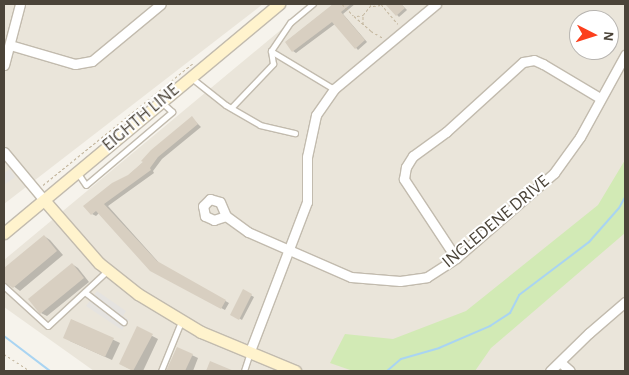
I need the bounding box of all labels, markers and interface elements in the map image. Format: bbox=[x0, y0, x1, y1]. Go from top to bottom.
north arrow bbox=[569, 10, 619, 60]
text: N bbox=[601, 31, 615, 42]
street label: EIGHTH LINE bbox=[98, 80, 184, 156]
street label: INGLEDENE DRIVE bbox=[438, 171, 554, 273]

